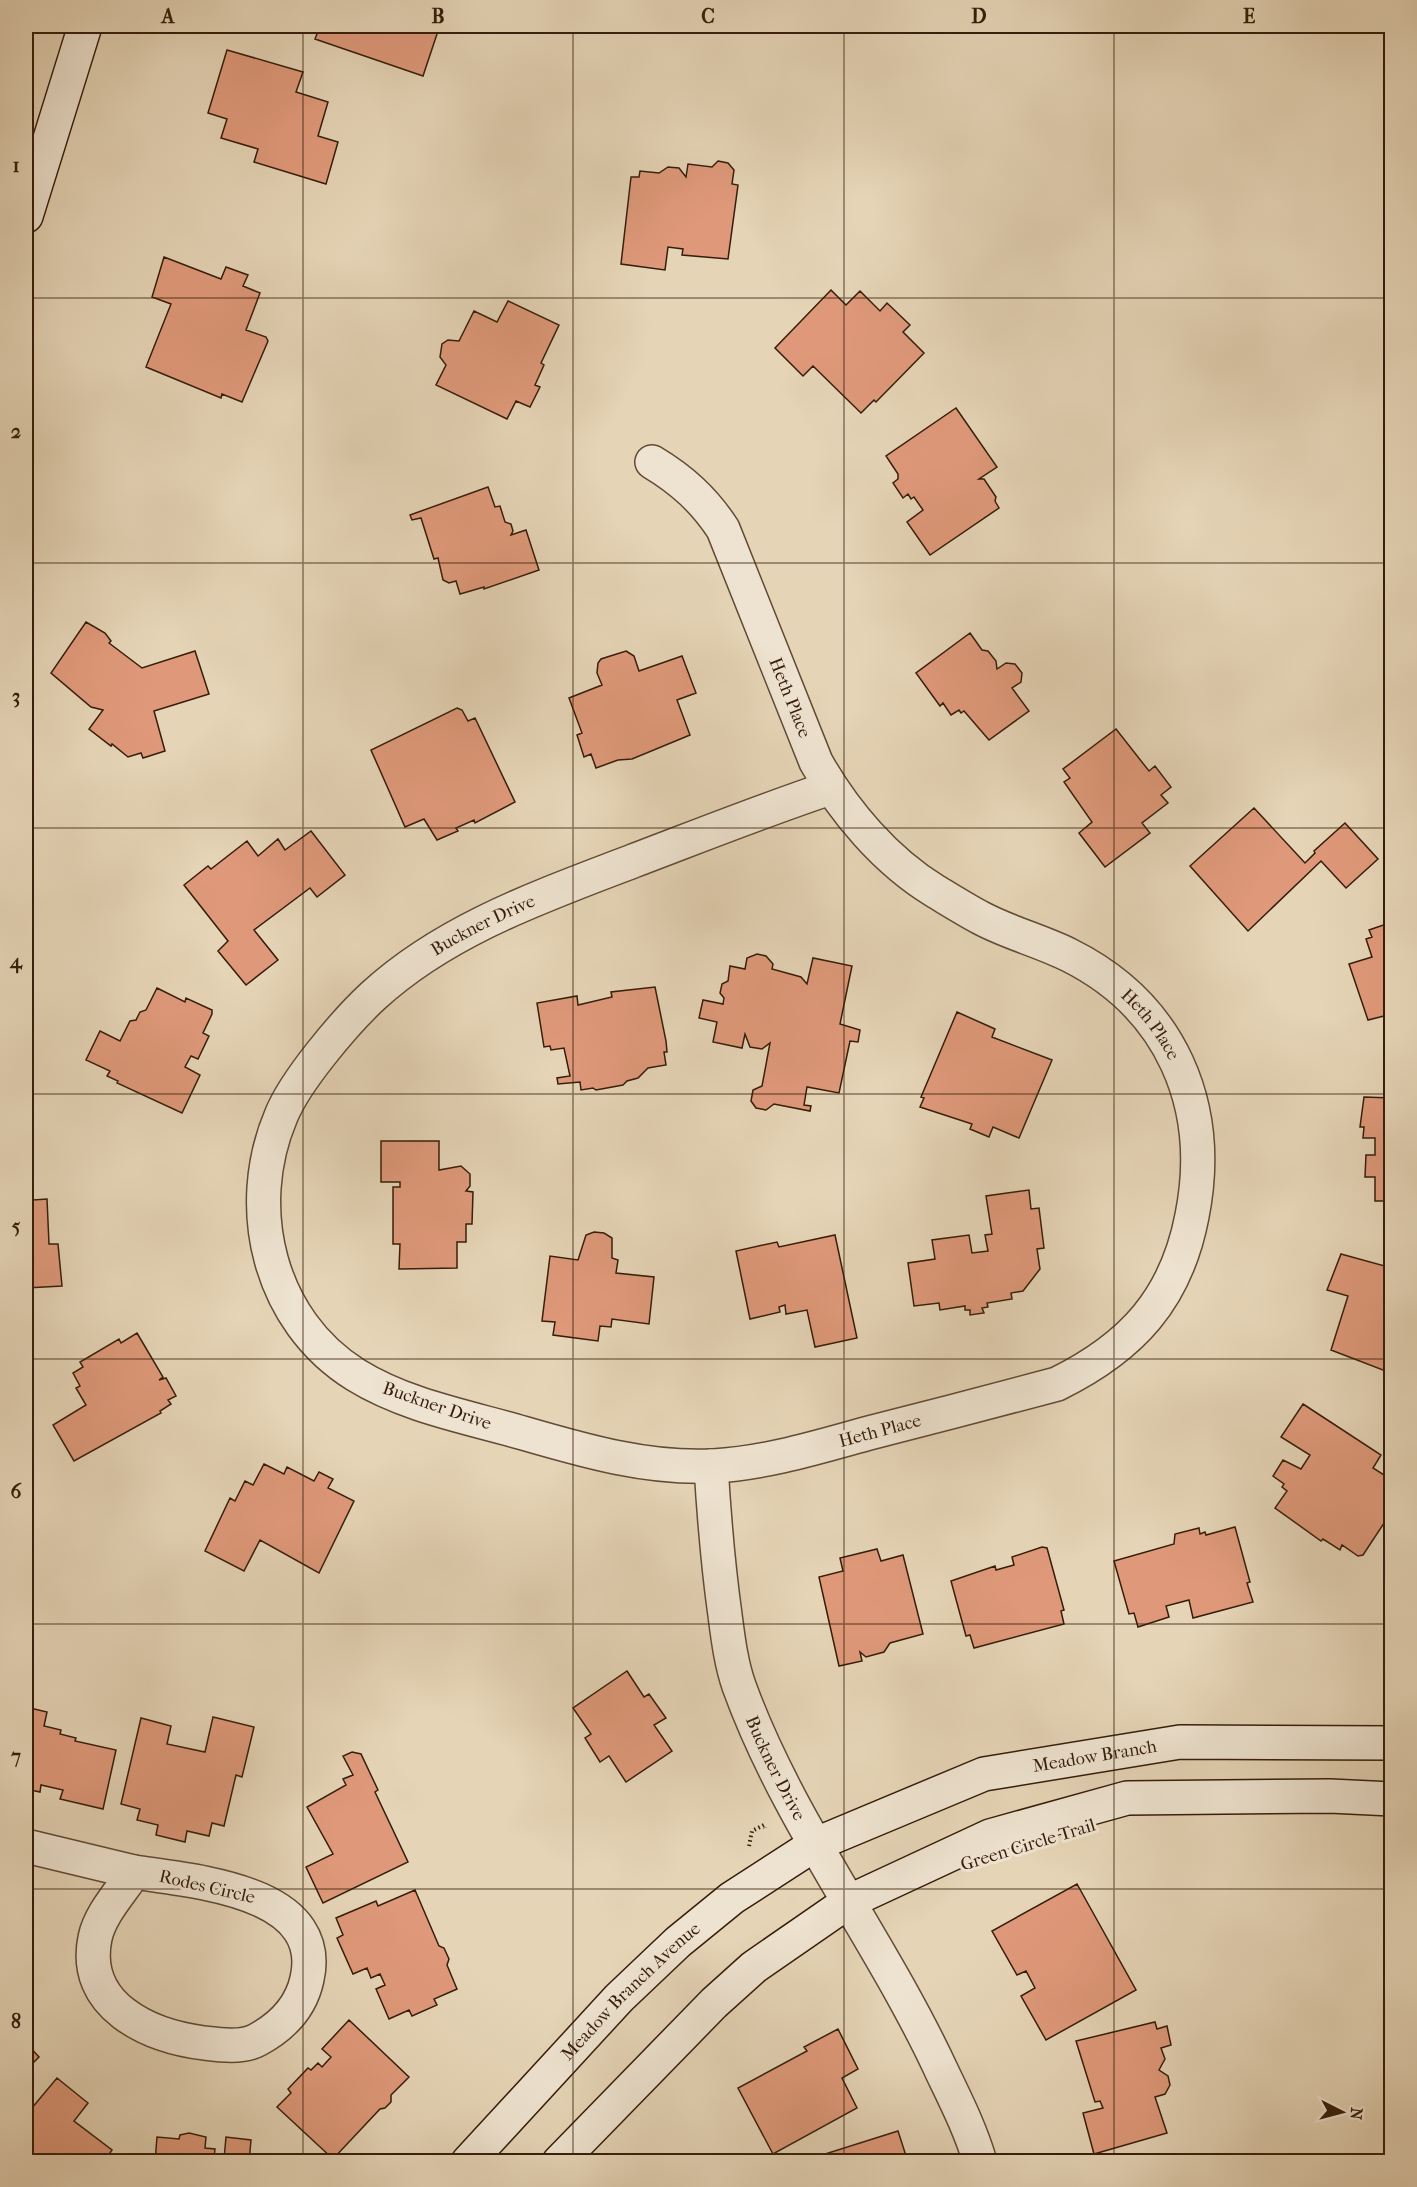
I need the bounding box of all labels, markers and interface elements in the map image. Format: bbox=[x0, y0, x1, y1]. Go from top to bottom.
text: A bbox=[160, 5, 176, 28]
text: B bbox=[431, 5, 445, 28]
text: C bbox=[701, 5, 715, 28]
text: D bbox=[971, 5, 987, 28]
text: E bbox=[1243, 5, 1255, 28]
text: 1 bbox=[12, 154, 20, 177]
text: 2 bbox=[11, 420, 21, 443]
street label: Heth Place bbox=[765, 655, 816, 741]
text: 3 bbox=[12, 685, 20, 708]
street label: Buckner Drive bbox=[427, 890, 538, 960]
text: 4 bbox=[9, 950, 23, 974]
street label: Heth Place bbox=[1117, 984, 1184, 1063]
text: 5 bbox=[12, 1215, 21, 1238]
street label: Buckner Drive bbox=[380, 1378, 494, 1434]
street label: Heth Place bbox=[837, 1410, 924, 1452]
text: 6 bbox=[11, 1480, 23, 1503]
street label: Buckner Drive bbox=[741, 1713, 810, 1824]
street label: Meadow Branch bbox=[1031, 1735, 1158, 1776]
text: 7 bbox=[10, 1745, 21, 1768]
street label: Green Circle Trail bbox=[958, 1814, 1098, 1876]
street label: Rodes Circle bbox=[157, 1866, 257, 1908]
street label: Meadow Branch Avenue bbox=[557, 1918, 704, 2064]
text: 8 bbox=[11, 2010, 21, 2033]
north arrow bbox=[1312, 2082, 1372, 2142]
text: N bbox=[1346, 2106, 1367, 2121]

